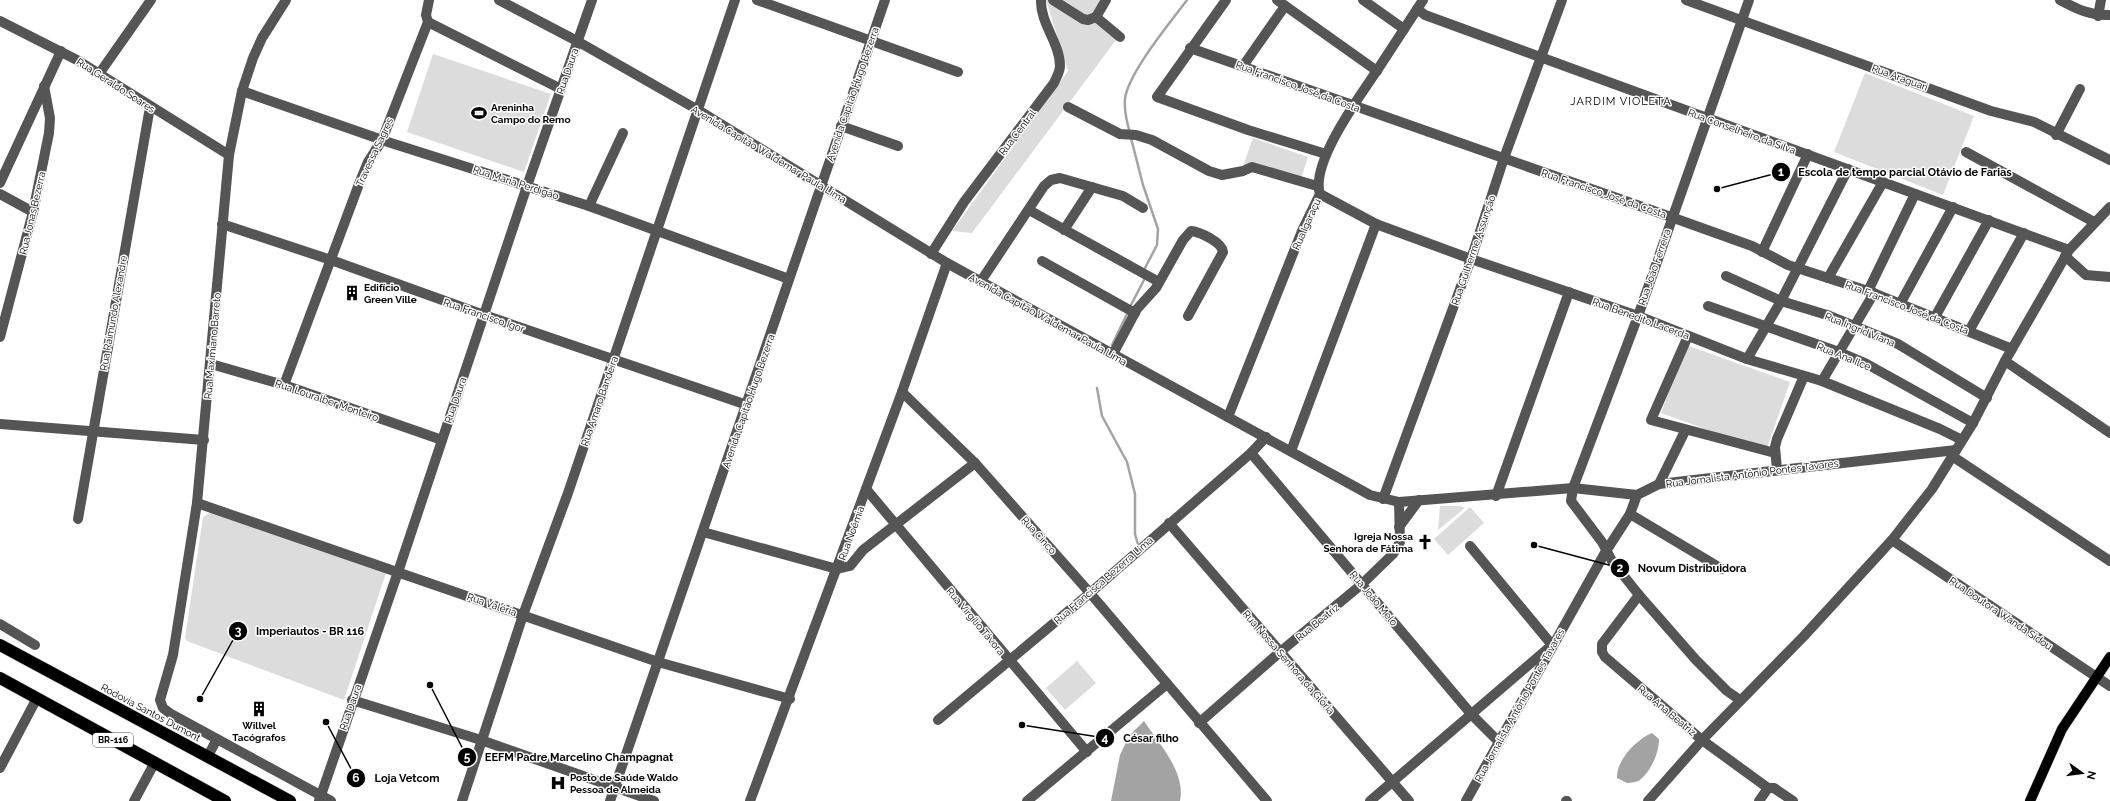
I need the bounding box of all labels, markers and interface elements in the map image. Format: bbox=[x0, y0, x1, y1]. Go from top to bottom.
street label: Avenida Capitão Hugo Bezerra bbox=[824, 26, 881, 163]
street label: Rua Daura bbox=[554, 47, 580, 96]
street label: Rua Geraldo Soares bbox=[74, 56, 157, 115]
street label: Rua Francisco José da Costa bbox=[1234, 59, 1361, 114]
street label: Rua Araguari bbox=[1870, 62, 1929, 93]
district label: JARDIM VIOLETA bbox=[1570, 95, 1672, 108]
place label: Areninha Campo do Remo bbox=[491, 102, 570, 125]
sports icon: Areninha Campo do Remo bbox=[470, 104, 488, 122]
street label: Avenida Capitão Waldemar Paula Lima bbox=[689, 104, 848, 205]
street label: Rua Central bbox=[997, 107, 1038, 157]
street label: Rua Conselheiro da Silva bbox=[1686, 107, 1797, 156]
street label: Travessa Sagres bbox=[354, 116, 395, 188]
callout: Escola de tempo parcial Otávio de Farias bbox=[1771, 160, 2020, 183]
street label: Rua Maria Perdigão bbox=[472, 163, 560, 202]
text: 1 bbox=[1778, 165, 1784, 179]
text: Escola de tempo parcial Otávio de Farias bbox=[1798, 166, 2012, 179]
street label: Rua Francisco José da Costa bbox=[1540, 167, 1668, 220]
street label: Rua Jonas Bezerra bbox=[18, 170, 47, 256]
street label: Rua Guilherme Assunção bbox=[1449, 194, 1498, 307]
street label: Rua Igaraçu bbox=[1290, 197, 1323, 251]
street label: Rua João Ferreira bbox=[1636, 228, 1673, 307]
street label: Rua Raimundo Alexandre bbox=[98, 255, 129, 372]
street label: Avenida Capitão Waldemar Paula Lima bbox=[967, 271, 1129, 368]
street label: Rua Francisco José da Costa bbox=[1843, 279, 1970, 336]
place label: Edifício Green Ville bbox=[364, 282, 417, 305]
building icon: Edifício Green Ville bbox=[343, 284, 361, 302]
street label: Rua Maximiano Barreto bbox=[202, 292, 223, 400]
street label: Rua Francisco Igor bbox=[442, 296, 526, 335]
street label: Rua Benedito Lacerda bbox=[1591, 296, 1691, 341]
street label: Rua Ingrid Viana bbox=[1823, 310, 1897, 349]
street label: Avenida Capitão Hugo Bezerra bbox=[720, 333, 777, 470]
street label: Rua Ana Ilce bbox=[1815, 341, 1873, 372]
street label: Rua Amaro Bandeira bbox=[579, 355, 620, 448]
street label: Rua Daura bbox=[442, 376, 468, 425]
street label: Rua Louralber Monteiro bbox=[274, 378, 380, 423]
street label: Rua Jornalista Antônio Pontes Tavares bbox=[1665, 457, 1839, 490]
street label: Rua Noêmia bbox=[837, 505, 866, 562]
street label: Rua Cinco bbox=[1019, 514, 1058, 556]
place label: Igreja Nossa Senhora de Fátima bbox=[1323, 531, 1413, 554]
church icon: Igreja Nossa Senhora de Fátima bbox=[1416, 533, 1434, 551]
street label: Rua Francisca Bezerra Lima bbox=[1052, 534, 1155, 626]
callout: Novum Distribuidora bbox=[1610, 556, 1754, 579]
text: 2 bbox=[1617, 561, 1624, 575]
text: Novum Distribuidora bbox=[1638, 562, 1746, 575]
street label: Rua João Melo bbox=[1348, 569, 1400, 628]
street label: Rua Doutora Wanda Sidou bbox=[1947, 575, 2054, 652]
street label: Rua Virgílio Távora bbox=[944, 586, 1007, 657]
street label: Rua Valéria bbox=[466, 591, 518, 618]
street label: Rua Beatriz bbox=[1294, 602, 1341, 643]
street label: Rua Nossa Senhora da Glória bbox=[1241, 608, 1337, 716]
callout: Imperiautos - BR 116 bbox=[228, 619, 372, 642]
text: 3 bbox=[235, 624, 242, 638]
text: Imperiautos - BR 116 bbox=[256, 625, 364, 638]
street label: Rua Jornalista Antônio Pontes Tavares bbox=[1473, 626, 1566, 784]
street label: Rodovia Santos Dumont bbox=[99, 682, 203, 744]
street label: Rua Daura bbox=[337, 683, 363, 732]
street label: Rua Ana Beatriz bbox=[1635, 683, 1698, 738]
building icon: Willvel Tacógrafos bbox=[250, 700, 268, 718]
place label: Willvel Tacógrafos bbox=[232, 720, 286, 743]
callout: César filho bbox=[1095, 726, 1187, 749]
text: 4 bbox=[1102, 731, 1109, 745]
text: César filho bbox=[1123, 732, 1179, 745]
road number: BR-116 bbox=[93, 733, 133, 747]
callout: EEFM Padre Marcelino Champagnat bbox=[457, 745, 681, 768]
text: 5 bbox=[464, 750, 471, 764]
text: EEFM Padre Marcelino Champagnat bbox=[485, 751, 674, 764]
north arrow bbox=[2062, 753, 2102, 793]
callout: Loja Vetcom bbox=[346, 767, 447, 790]
text: N bbox=[2084, 770, 2099, 781]
text: 6 bbox=[352, 771, 360, 785]
text: Loja Vetcom bbox=[375, 772, 439, 785]
place label: Posto de Saúde Waldo Pessoa de Almeida bbox=[570, 772, 678, 795]
hospital icon: Posto de Saúde Waldo Pessoa de Almeida bbox=[549, 774, 567, 792]

